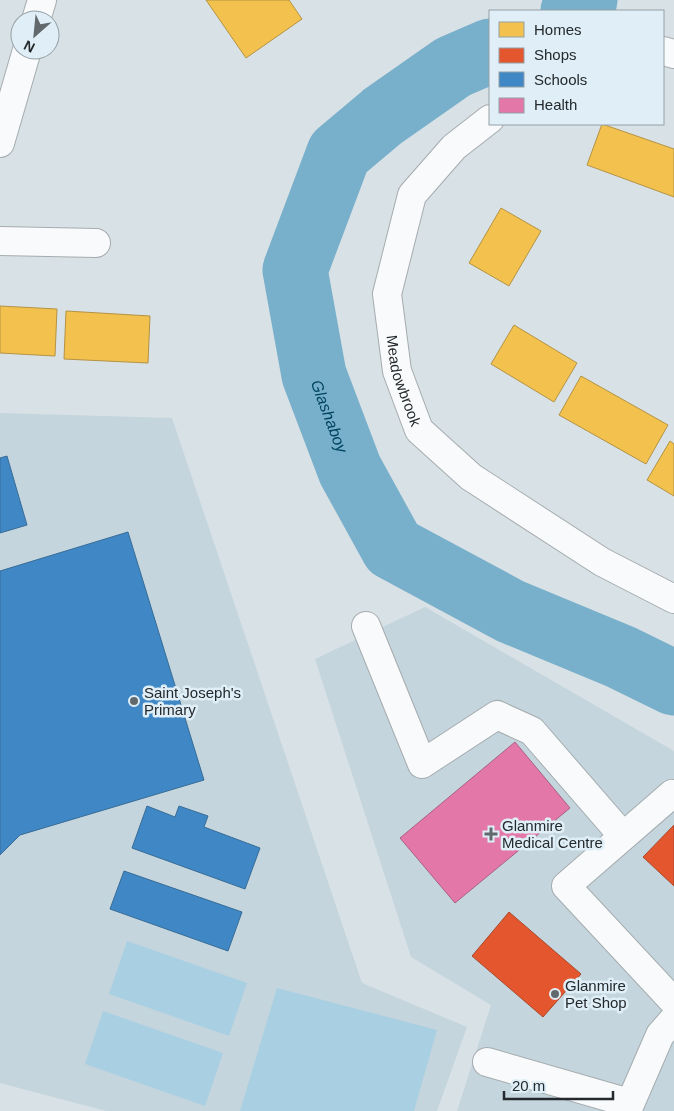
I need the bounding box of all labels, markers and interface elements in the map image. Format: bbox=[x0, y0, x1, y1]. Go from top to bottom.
north arrow bbox=[10, 10, 60, 60]
legend bbox=[489, 10, 664, 125]
text: Homes bbox=[534, 21, 582, 38]
text: N bbox=[21, 37, 37, 56]
text: Shops bbox=[534, 46, 577, 63]
text: Schools bbox=[534, 71, 587, 88]
text: Health bbox=[534, 96, 577, 113]
street label: Meadowbrook bbox=[384, 334, 425, 429]
water label: Glashaboy bbox=[308, 377, 351, 456]
place label: Saint Joseph's Primary bbox=[144, 684, 241, 718]
marker: Saint Joseph's Primary bbox=[128, 695, 140, 707]
place label: Glanmire Medical Centre bbox=[502, 817, 603, 851]
marker: Glanmire Medical Centre bbox=[484, 827, 498, 841]
place label: Glanmire Pet Shop bbox=[565, 977, 627, 1011]
marker: Glanmire Pet Shop bbox=[549, 988, 561, 1000]
scale bar bbox=[504, 1068, 613, 1100]
text: 20 m bbox=[512, 1077, 545, 1094]

